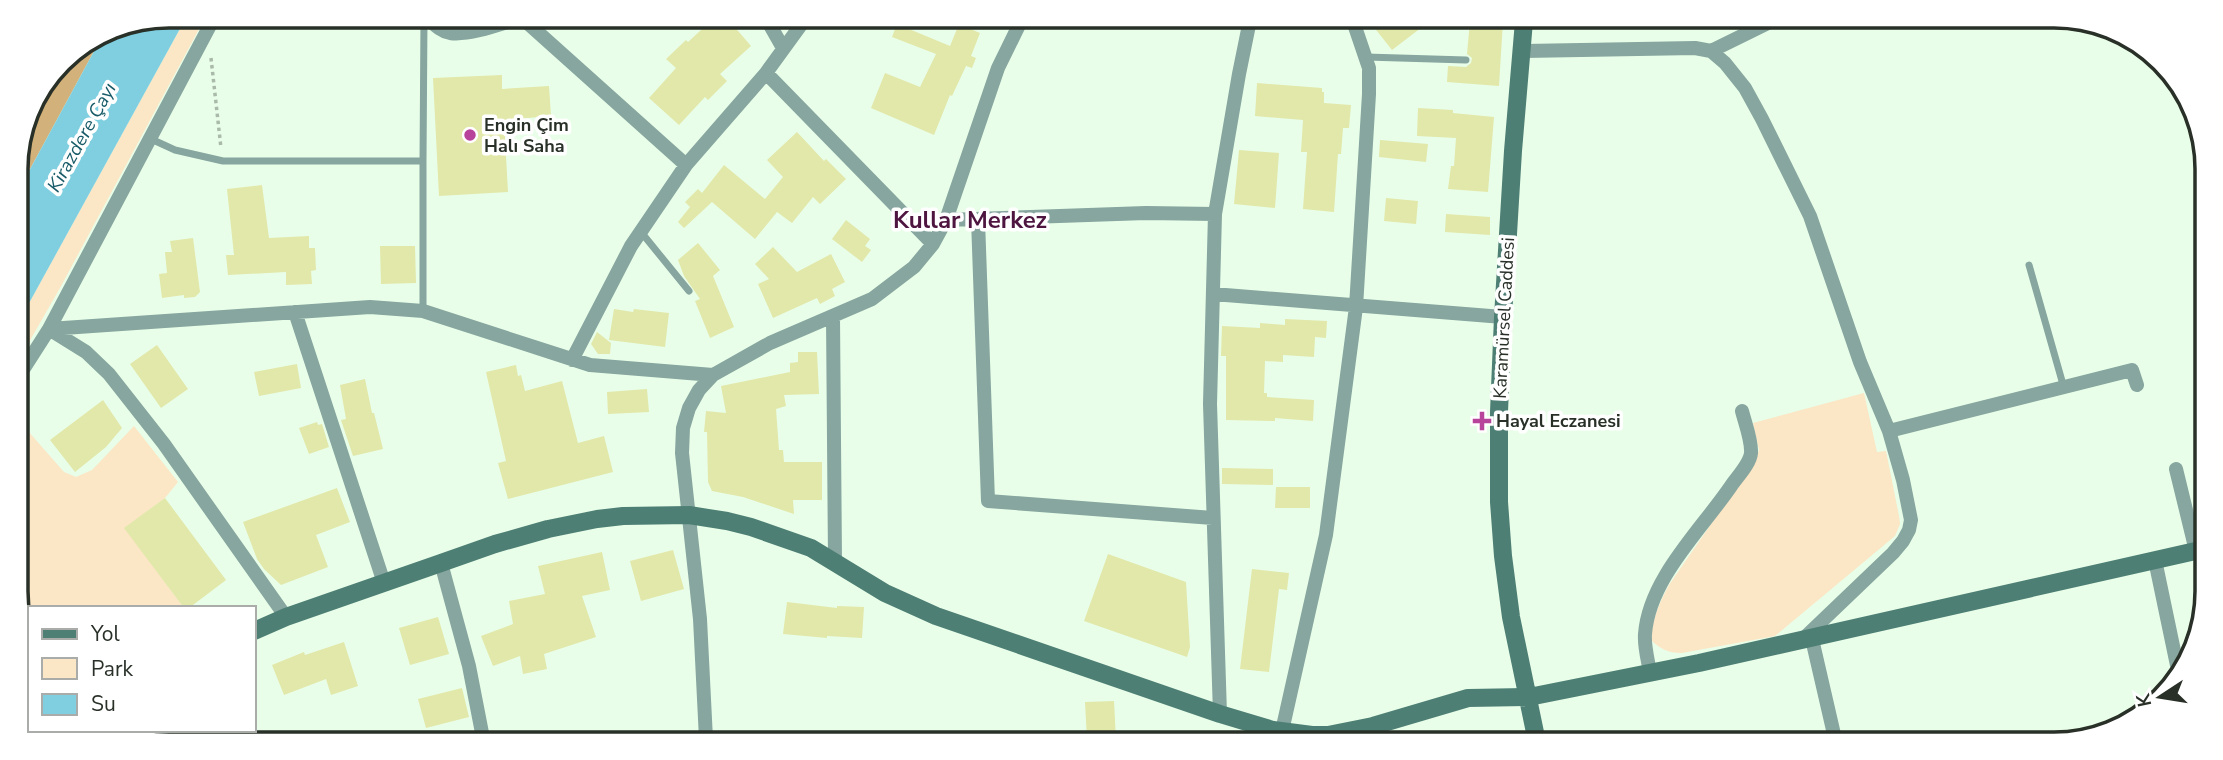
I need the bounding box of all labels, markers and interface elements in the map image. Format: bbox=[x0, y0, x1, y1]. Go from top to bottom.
water label: Kirazdere Çayı bbox=[41, 78, 123, 197]
place label: Engin Çim Halı Saha bbox=[484, 113, 569, 158]
marker: Engin Çim Halı Saha bbox=[462, 127, 478, 143]
district label: Kullar Merkez bbox=[893, 204, 1047, 236]
street label: Karamürsel Caddesi bbox=[1488, 237, 1520, 399]
place label: Hayal Eczanesi bbox=[1496, 409, 1621, 433]
marker: Hayal Eczanesi bbox=[1474, 413, 1490, 429]
legend bbox=[28, 606, 256, 732]
text: Yol bbox=[90, 620, 121, 648]
text: Park bbox=[91, 655, 133, 683]
north arrow bbox=[2125, 662, 2195, 732]
text: Su bbox=[91, 690, 116, 718]
text: K bbox=[2130, 690, 2158, 709]

